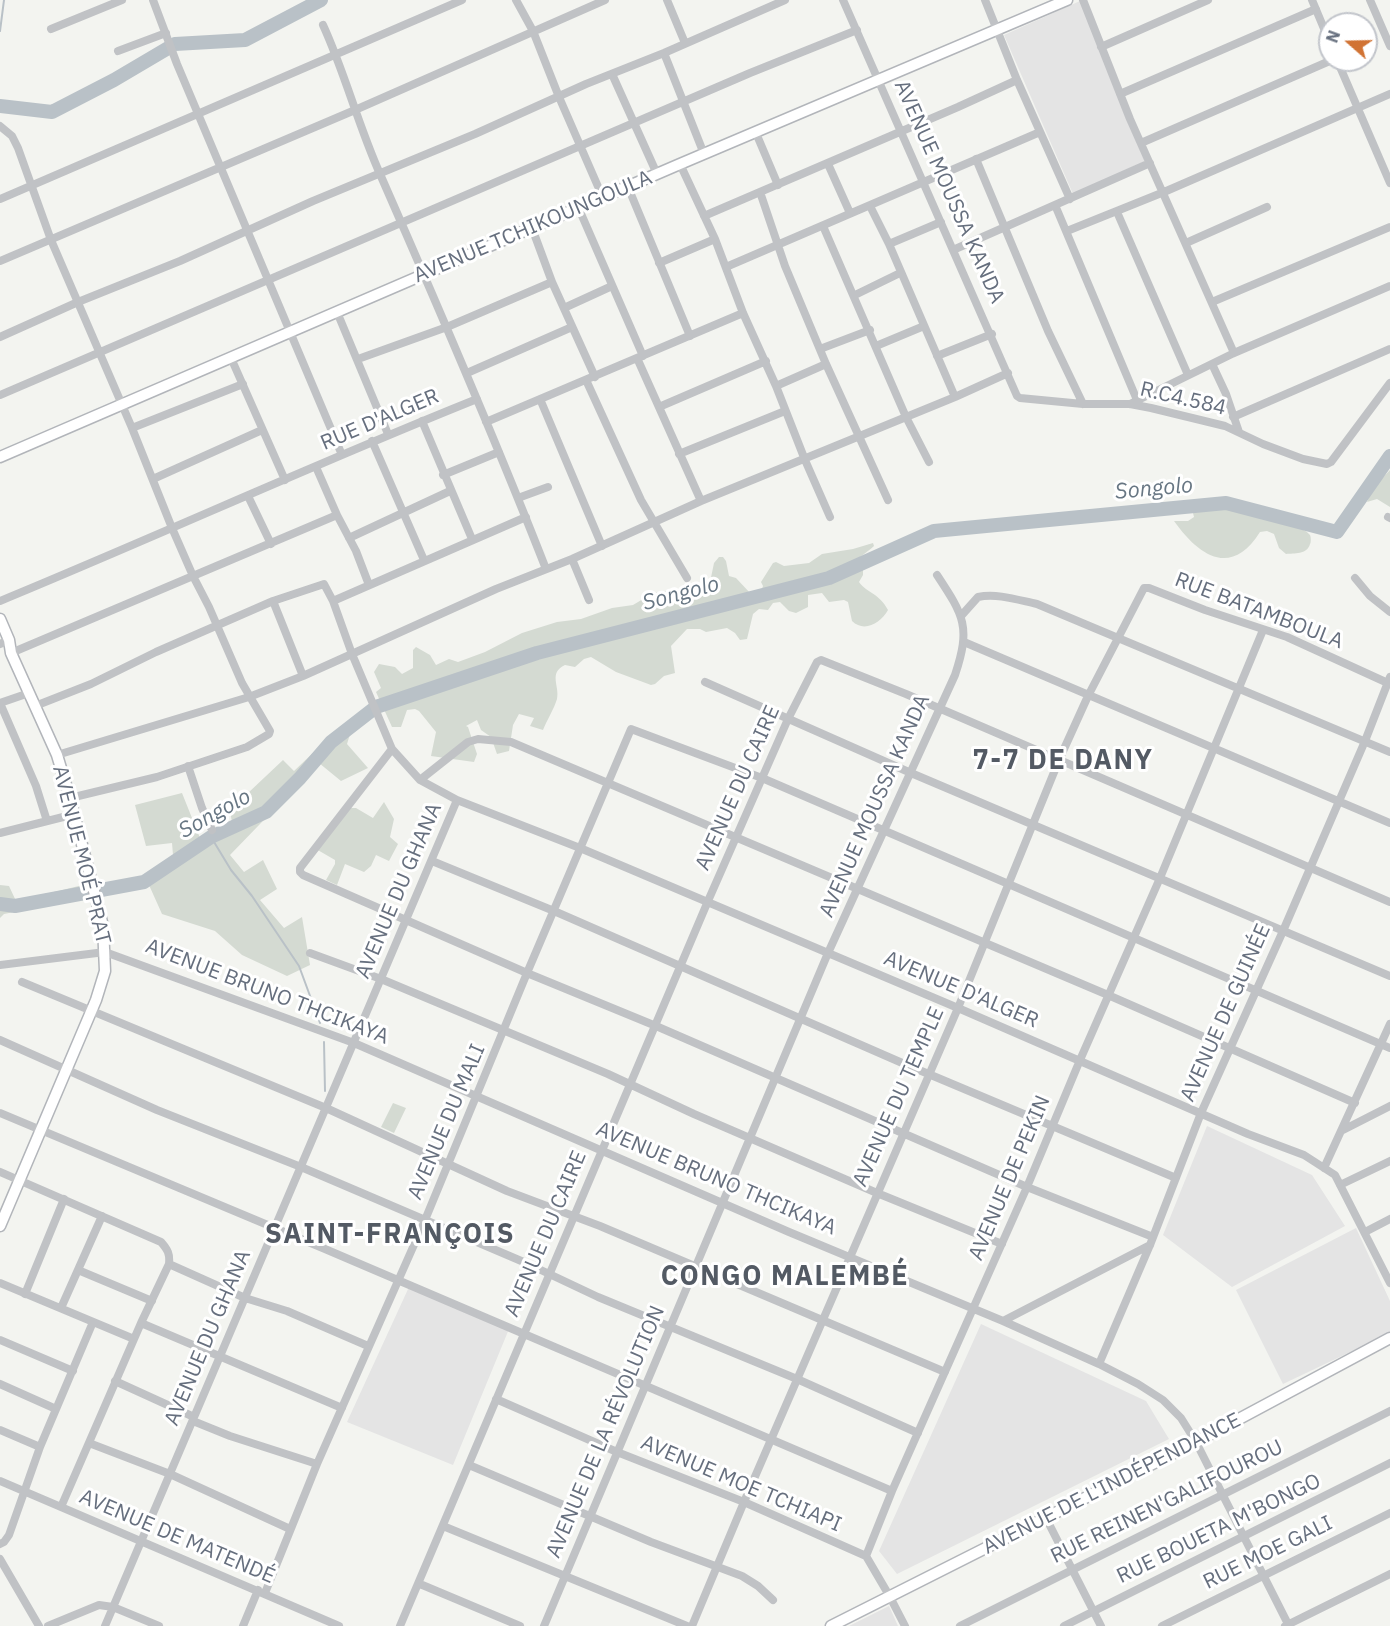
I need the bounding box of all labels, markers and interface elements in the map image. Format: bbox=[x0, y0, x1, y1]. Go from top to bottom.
north arrow bbox=[1318, 12, 1378, 72]
text: N bbox=[1322, 28, 1344, 45]
street label: AVENUE MOUSSA KANDA bbox=[888, 77, 1010, 307]
street label: AVENUE TCHIKOUNGOULA bbox=[410, 165, 656, 289]
street label: R.C4.584 bbox=[1137, 377, 1229, 421]
street label: RUE D'ALGER bbox=[317, 384, 443, 456]
water label: Songolo bbox=[1114, 472, 1194, 506]
street label: RUE BATAMBOULA bbox=[1171, 567, 1347, 655]
water label: Songolo bbox=[640, 571, 722, 617]
street label: AVENUE MOUSSA KANDA bbox=[814, 691, 936, 921]
street label: AVENUE DU CAIRE bbox=[690, 702, 786, 874]
district label: 7-7 DE DANY bbox=[972, 745, 1154, 777]
street label: AVENUE MOÉ PRAT bbox=[47, 763, 115, 947]
water label: Songolo bbox=[174, 783, 256, 845]
street label: AVENUE DU GHANA bbox=[351, 799, 447, 983]
street label: AVENUE DE GUINÉE bbox=[1175, 920, 1277, 1106]
street label: AVENUE BRUNO THCIKAYA bbox=[142, 934, 392, 1050]
street label: AVENUE D'ALGER bbox=[880, 946, 1042, 1034]
street label: AVENUE DU TEMPLE bbox=[848, 1003, 950, 1191]
street label: AVENUE DU MALI bbox=[403, 1040, 491, 1204]
street label: AVENUE DE PEKIN bbox=[964, 1092, 1056, 1264]
street label: AVENUE BRUNO THCIKAYA bbox=[592, 1117, 840, 1241]
street label: AVENUE DU CAIRE bbox=[500, 1147, 592, 1321]
district label: SAINT-FRANÇOIS bbox=[265, 1219, 515, 1251]
street label: AVENUE DU GHANA bbox=[160, 1246, 256, 1430]
district label: CONGO MALEMBÉ bbox=[661, 1261, 909, 1293]
street label: AVENUE DE LA RÉVOLUTION bbox=[541, 1302, 671, 1562]
street label: AVENUE DE L'INDÉPENDANCE bbox=[979, 1408, 1245, 1560]
street label: AVENUE MOE TCHIAPI bbox=[637, 1430, 845, 1538]
street label: RUE REINEN'GALIFOUROU bbox=[1047, 1435, 1287, 1569]
street label: RUE BOUETA M'BONGO bbox=[1113, 1469, 1325, 1589]
street label: AVENUE DE MATENDÉ bbox=[76, 1484, 278, 1590]
street label: RUE MOE GALI bbox=[1199, 1511, 1337, 1595]

